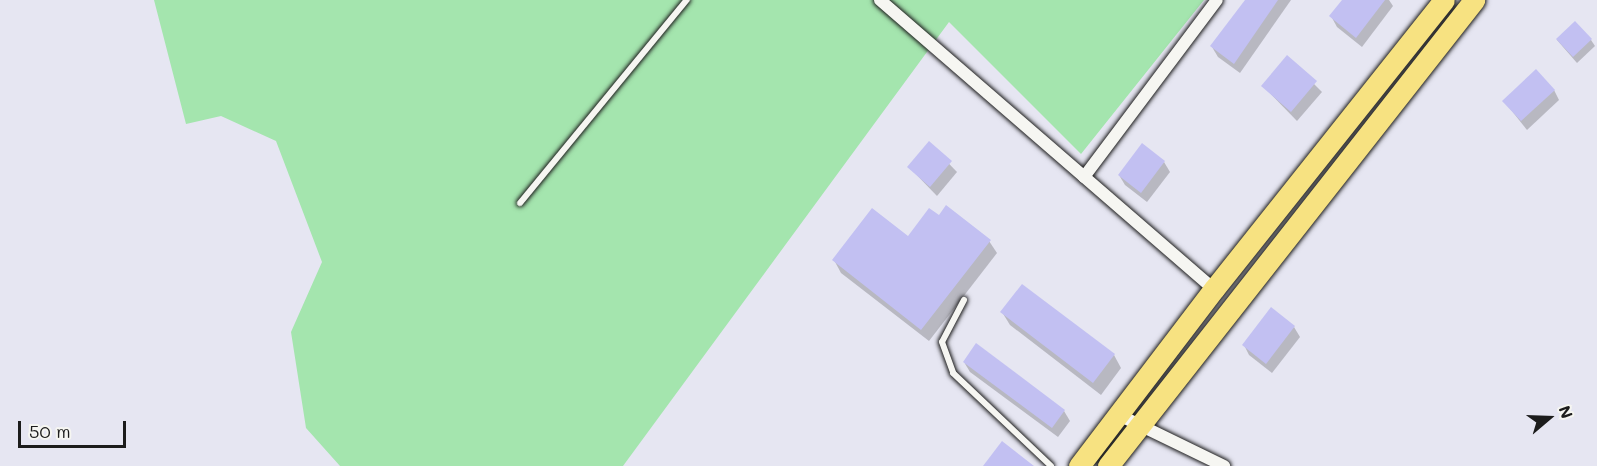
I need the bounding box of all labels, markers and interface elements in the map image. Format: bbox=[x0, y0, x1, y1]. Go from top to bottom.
north arrow bbox=[1519, 388, 1579, 448]
text: N bbox=[1555, 403, 1578, 421]
scale bar bbox=[21, 409, 129, 447]
text: 50 m bbox=[29, 419, 71, 443]

